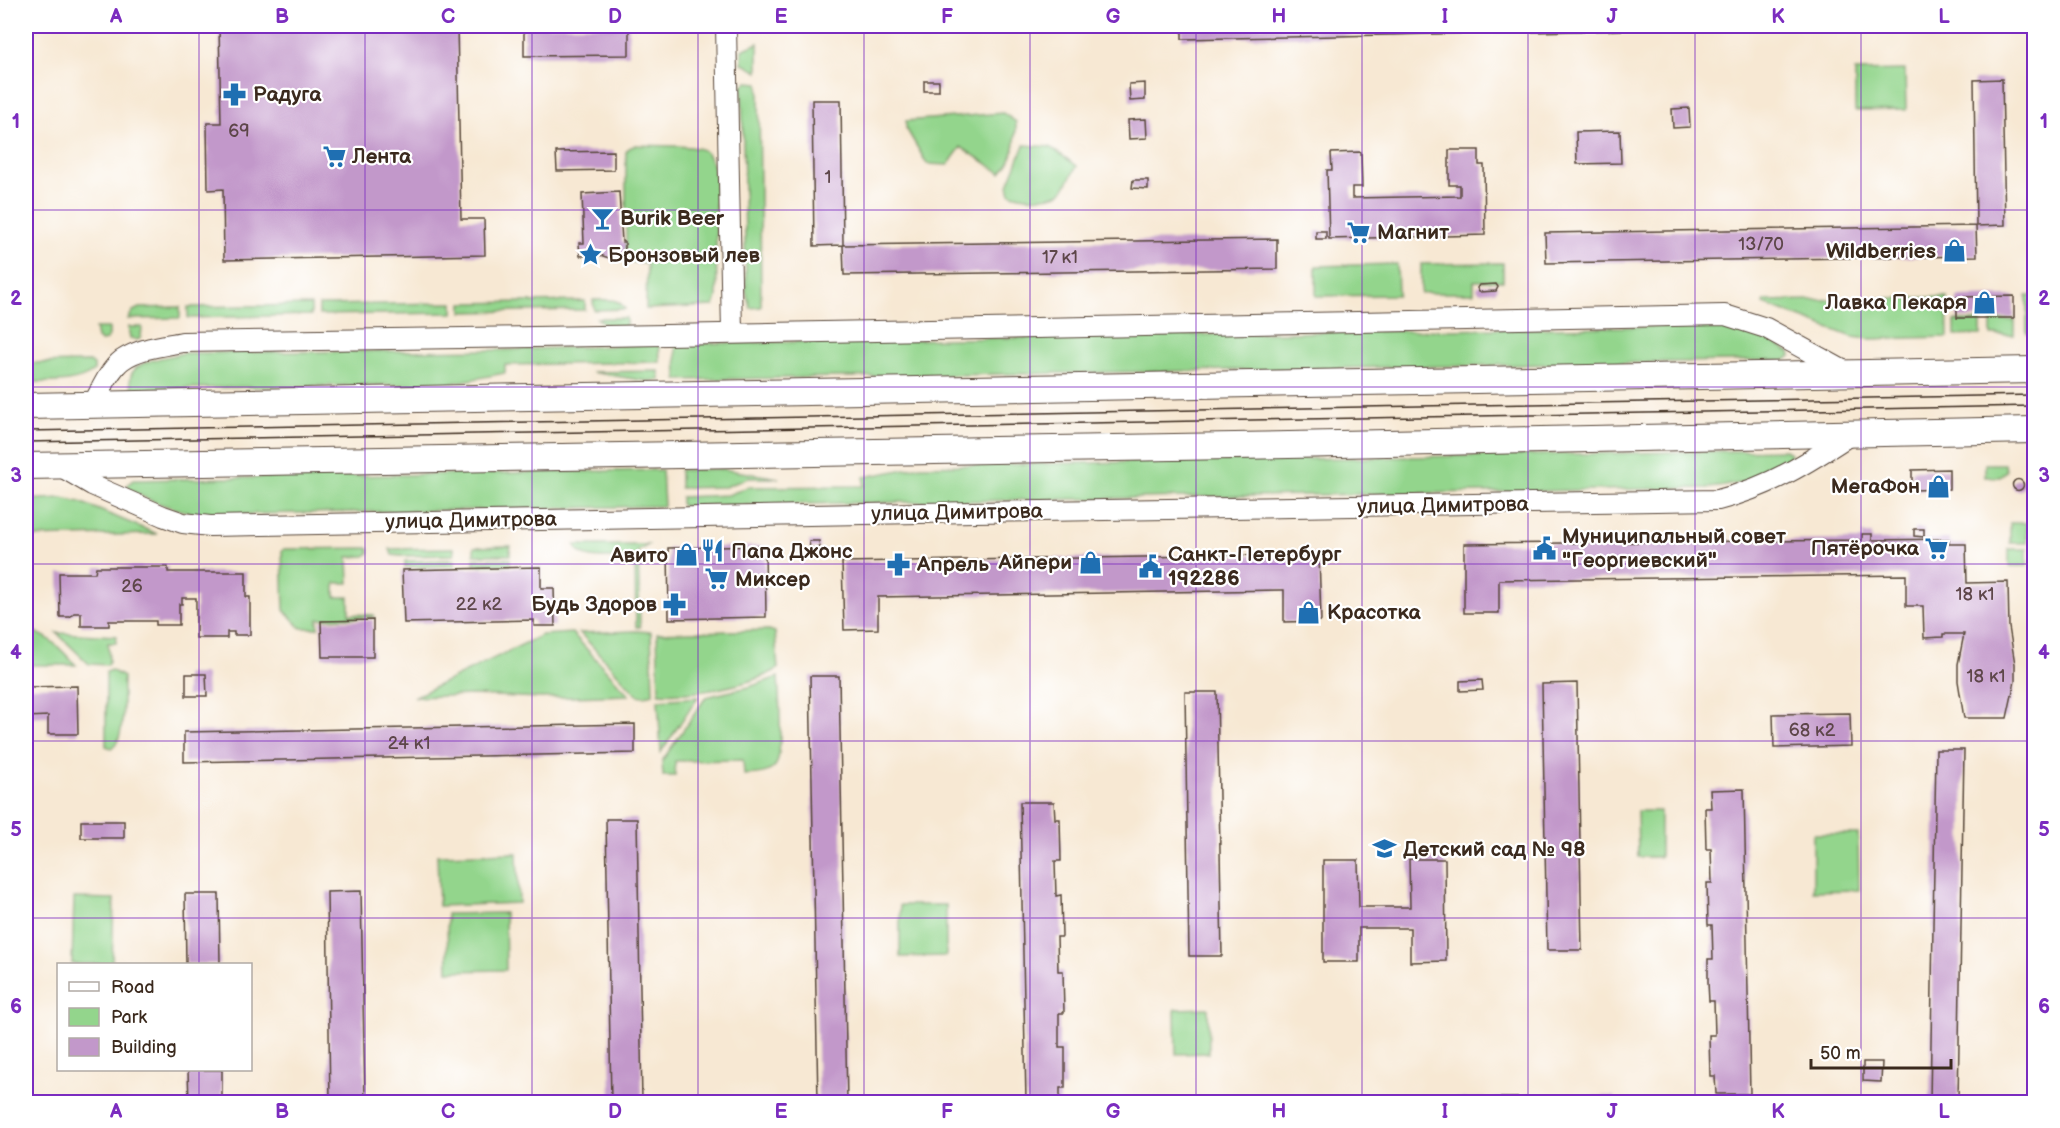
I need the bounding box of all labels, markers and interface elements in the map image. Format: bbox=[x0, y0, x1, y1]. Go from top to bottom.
text: A bbox=[109, 5, 123, 29]
text: B bbox=[275, 5, 289, 29]
text: C bbox=[441, 5, 455, 29]
text: D bbox=[608, 5, 622, 29]
text: E bbox=[775, 5, 788, 29]
text: F bbox=[941, 5, 953, 29]
text: G bbox=[1106, 5, 1121, 29]
text: H bbox=[1272, 5, 1286, 29]
text: I bbox=[1442, 5, 1448, 29]
text: J bbox=[1607, 5, 1619, 29]
text: K bbox=[1771, 5, 1785, 29]
text: L bbox=[1938, 5, 1950, 29]
pharmacy icon: Радуга bbox=[222, 81, 248, 107]
place label: Радуга bbox=[253, 82, 322, 107]
text: 1 bbox=[12, 110, 20, 134]
text: 1 bbox=[2040, 110, 2048, 134]
house number: 69 bbox=[228, 121, 250, 142]
supermarket icon: Лента bbox=[321, 143, 347, 169]
place label: Лента bbox=[351, 144, 412, 169]
house number: 1 bbox=[825, 167, 831, 188]
bar icon: Burik Beer bbox=[589, 205, 615, 231]
place label: Burik Beer bbox=[620, 206, 725, 231]
supermarket icon: Магнит bbox=[1346, 219, 1372, 245]
place label: Магнит bbox=[1377, 220, 1449, 245]
house number: 13/70 bbox=[1738, 234, 1784, 255]
shop icon: Wildberries bbox=[1941, 238, 1967, 264]
place label: Wildberries bbox=[1826, 239, 1936, 264]
place icon: Бронзовый лев bbox=[577, 242, 603, 268]
place label: Бронзовый лев bbox=[608, 243, 761, 268]
house number: 17 к1 bbox=[1042, 247, 1078, 268]
text: 2 bbox=[10, 287, 22, 311]
text: 2 bbox=[2038, 287, 2050, 311]
shop icon: Лавка Пекаря bbox=[1972, 289, 1998, 315]
place label: Лавка Пекаря bbox=[1824, 290, 1967, 315]
text: 3 bbox=[10, 464, 22, 488]
text: 3 bbox=[2038, 464, 2050, 488]
shop icon: МегаФон bbox=[1925, 473, 1951, 499]
place label: МегаФон bbox=[1831, 474, 1920, 499]
street label: улица Димитрова bbox=[1357, 491, 1530, 519]
street label: улица Димитрова bbox=[871, 498, 1044, 526]
street label: улица Димитрова bbox=[385, 506, 558, 534]
place label: Муниципальный совет "Георгиевский" bbox=[1562, 524, 1786, 573]
public building icon: Муниципальный совет "Георгиевский" bbox=[1531, 535, 1557, 561]
supermarket icon: Пятёрочка bbox=[1924, 535, 1950, 561]
place label: Пятёрочка bbox=[1811, 536, 1920, 561]
restaurant icon: Папа Джонс bbox=[700, 538, 726, 564]
place label: Папа Джонс bbox=[731, 539, 853, 564]
shop icon: Авито bbox=[673, 542, 699, 568]
place label: Санкт-Петербург 192286 bbox=[1168, 542, 1342, 591]
place label: Авито bbox=[609, 543, 668, 568]
shop icon: Айпери bbox=[1077, 549, 1103, 575]
place label: Айпери bbox=[997, 550, 1072, 575]
pharmacy icon: Апрель bbox=[886, 551, 912, 577]
place label: Апрель bbox=[916, 552, 989, 577]
public building icon: Санкт-Петербург 192286 bbox=[1137, 553, 1163, 579]
supermarket icon: Миксер bbox=[704, 566, 730, 592]
place label: Миксер bbox=[735, 567, 811, 592]
house number: 26 bbox=[121, 576, 143, 597]
house number: 18 к1 bbox=[1956, 584, 1994, 605]
pharmacy icon: Будь Здоров bbox=[662, 591, 688, 617]
place label: Будь Здоров bbox=[531, 592, 658, 617]
house number: 22 к2 bbox=[456, 594, 503, 615]
shop icon: Красотка bbox=[1296, 599, 1322, 625]
place label: Красотка bbox=[1327, 600, 1422, 625]
text: 4 bbox=[10, 641, 22, 665]
text: 4 bbox=[2038, 641, 2050, 665]
house number: 18 к1 bbox=[1967, 666, 2005, 687]
house number: 68 к2 bbox=[1789, 720, 1836, 741]
house number: 24 к1 bbox=[388, 733, 430, 754]
text: 5 bbox=[10, 818, 22, 842]
text: 5 bbox=[2038, 818, 2050, 842]
school or university icon: Детский сад № 98 bbox=[1372, 836, 1398, 862]
place label: Детский сад № 98 bbox=[1403, 837, 1586, 862]
legend bbox=[57, 963, 252, 1071]
text: Road bbox=[111, 977, 155, 998]
text: 6 bbox=[10, 995, 22, 1019]
text: 6 bbox=[2038, 995, 2050, 1019]
text: Park bbox=[111, 1007, 147, 1028]
scale bar bbox=[1811, 1032, 1950, 1070]
text: Building bbox=[111, 1037, 177, 1058]
text: 50 m bbox=[1820, 1043, 1861, 1064]
text: A bbox=[109, 1100, 123, 1124]
text: B bbox=[275, 1100, 289, 1124]
text: C bbox=[441, 1100, 455, 1124]
text: D bbox=[608, 1100, 622, 1124]
text: E bbox=[775, 1100, 788, 1124]
text: F bbox=[941, 1100, 953, 1124]
text: G bbox=[1106, 1100, 1121, 1124]
text: H bbox=[1272, 1100, 1286, 1124]
text: I bbox=[1442, 1100, 1448, 1124]
text: J bbox=[1607, 1100, 1619, 1124]
text: K bbox=[1771, 1100, 1785, 1124]
text: L bbox=[1938, 1100, 1950, 1124]

